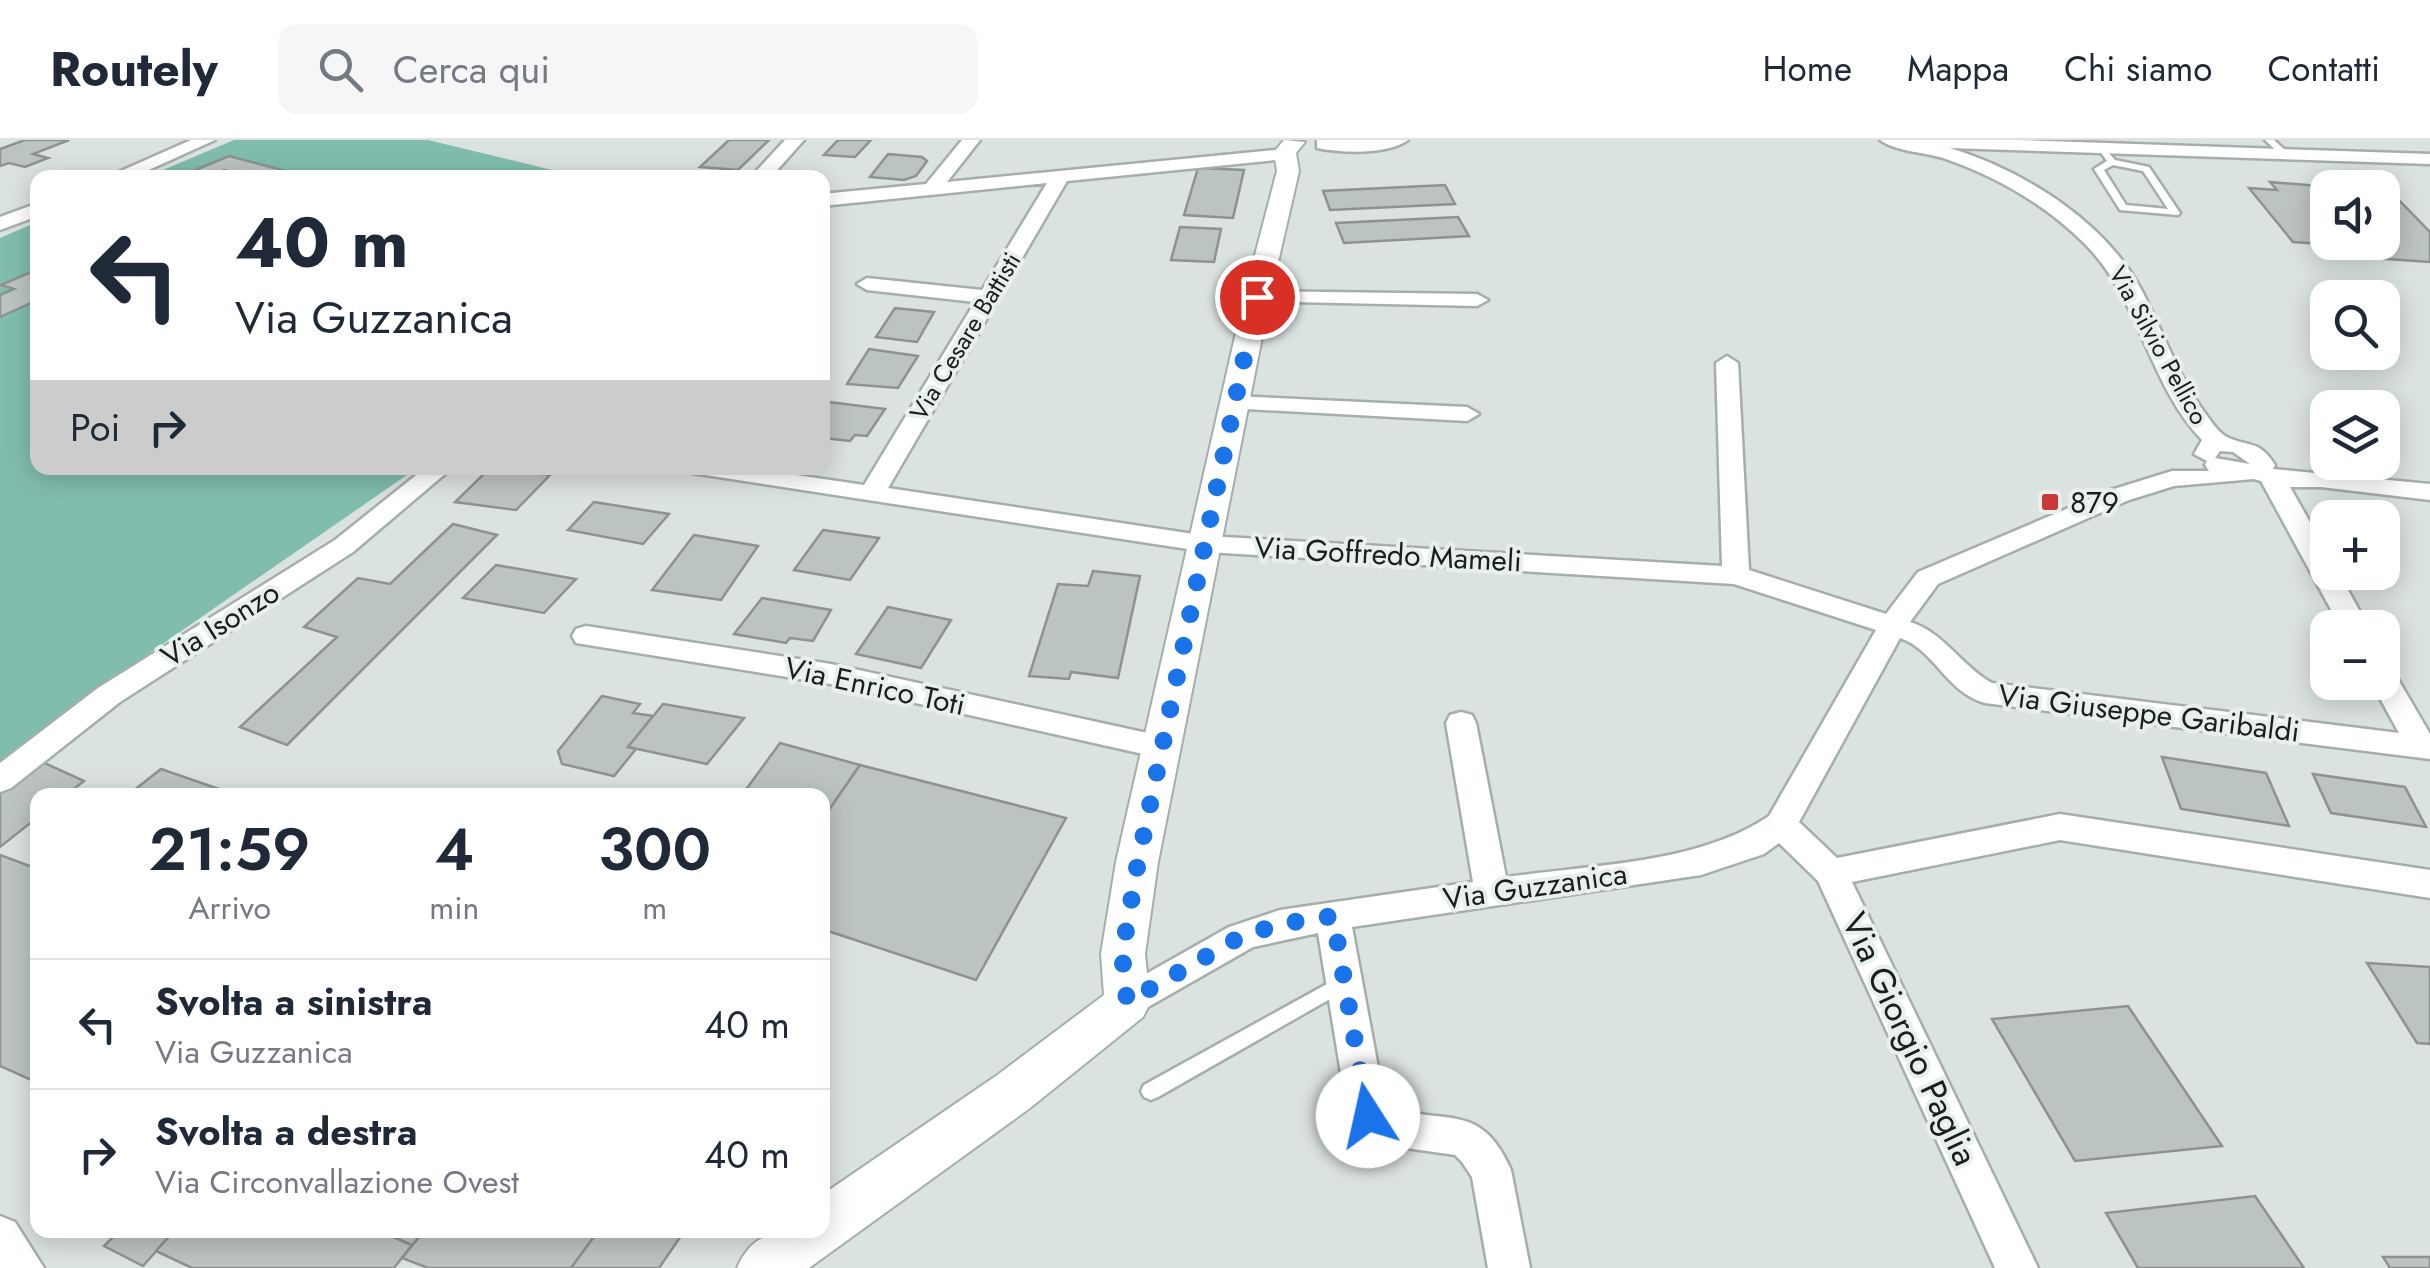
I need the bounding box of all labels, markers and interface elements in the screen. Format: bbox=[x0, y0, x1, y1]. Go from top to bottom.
search box bbox=[278, 24, 978, 114]
text: Routely bbox=[50, 35, 218, 104]
icon: search bbox=[313, 42, 368, 97]
text: Cerca qui bbox=[393, 42, 550, 97]
text: Home bbox=[1763, 44, 1852, 94]
text: Mappa bbox=[1907, 44, 2009, 94]
text: Chi siamo bbox=[2064, 44, 2212, 94]
text: Contatti bbox=[2267, 44, 2380, 94]
map controls bbox=[2310, 170, 2400, 700]
button: sound bbox=[2310, 170, 2400, 260]
text: 40 m bbox=[235, 192, 409, 293]
icon: left bbox=[70, 210, 200, 340]
street label: Via Cesare Battisti bbox=[901, 245, 1029, 427]
pin bbox=[1215, 255, 1300, 340]
street label: Via Silvio Pellico bbox=[2100, 259, 2218, 431]
icon: arrive bbox=[1230, 270, 1285, 325]
button: search bbox=[2310, 280, 2400, 370]
text: Via Guzzanica bbox=[235, 285, 513, 350]
button: layers bbox=[2310, 390, 2400, 480]
text: Poi bbox=[70, 400, 120, 455]
icon: right bbox=[140, 400, 195, 455]
place label: 879 bbox=[2070, 481, 2119, 524]
marker: 879 bbox=[2039, 491, 2061, 513]
button: + bbox=[2310, 500, 2400, 590]
street label: Via Goffredo Mameli bbox=[1253, 526, 1523, 582]
street label: Via Isonzo bbox=[152, 571, 288, 677]
button: − bbox=[2310, 610, 2400, 700]
street label: Via Enrico Toti bbox=[781, 646, 969, 726]
street label: Via Giuseppe Garibaldi bbox=[1996, 673, 2302, 753]
text: 21:59 bbox=[149, 806, 311, 893]
text: 4 bbox=[434, 806, 474, 893]
text: 300 bbox=[598, 806, 711, 893]
street label: Via Guzzanica bbox=[1440, 852, 1630, 920]
text: Arrivo bbox=[188, 885, 271, 931]
text: min bbox=[429, 885, 479, 931]
text: m bbox=[642, 885, 667, 931]
street label: Via Giorgio Paglia bbox=[1829, 904, 1991, 1174]
text: Svolta a sinistra bbox=[155, 974, 432, 1029]
icon: left bbox=[70, 997, 125, 1052]
text: 40 m bbox=[704, 997, 790, 1052]
text: Via Guzzanica bbox=[155, 1029, 353, 1075]
position arrow bbox=[1316, 1064, 1420, 1168]
text: Svolta a destra bbox=[155, 1104, 417, 1159]
icon: right bbox=[70, 1127, 125, 1182]
text: 40 m bbox=[704, 1127, 790, 1182]
text: Via Circonvallazione Ovest bbox=[155, 1159, 519, 1205]

